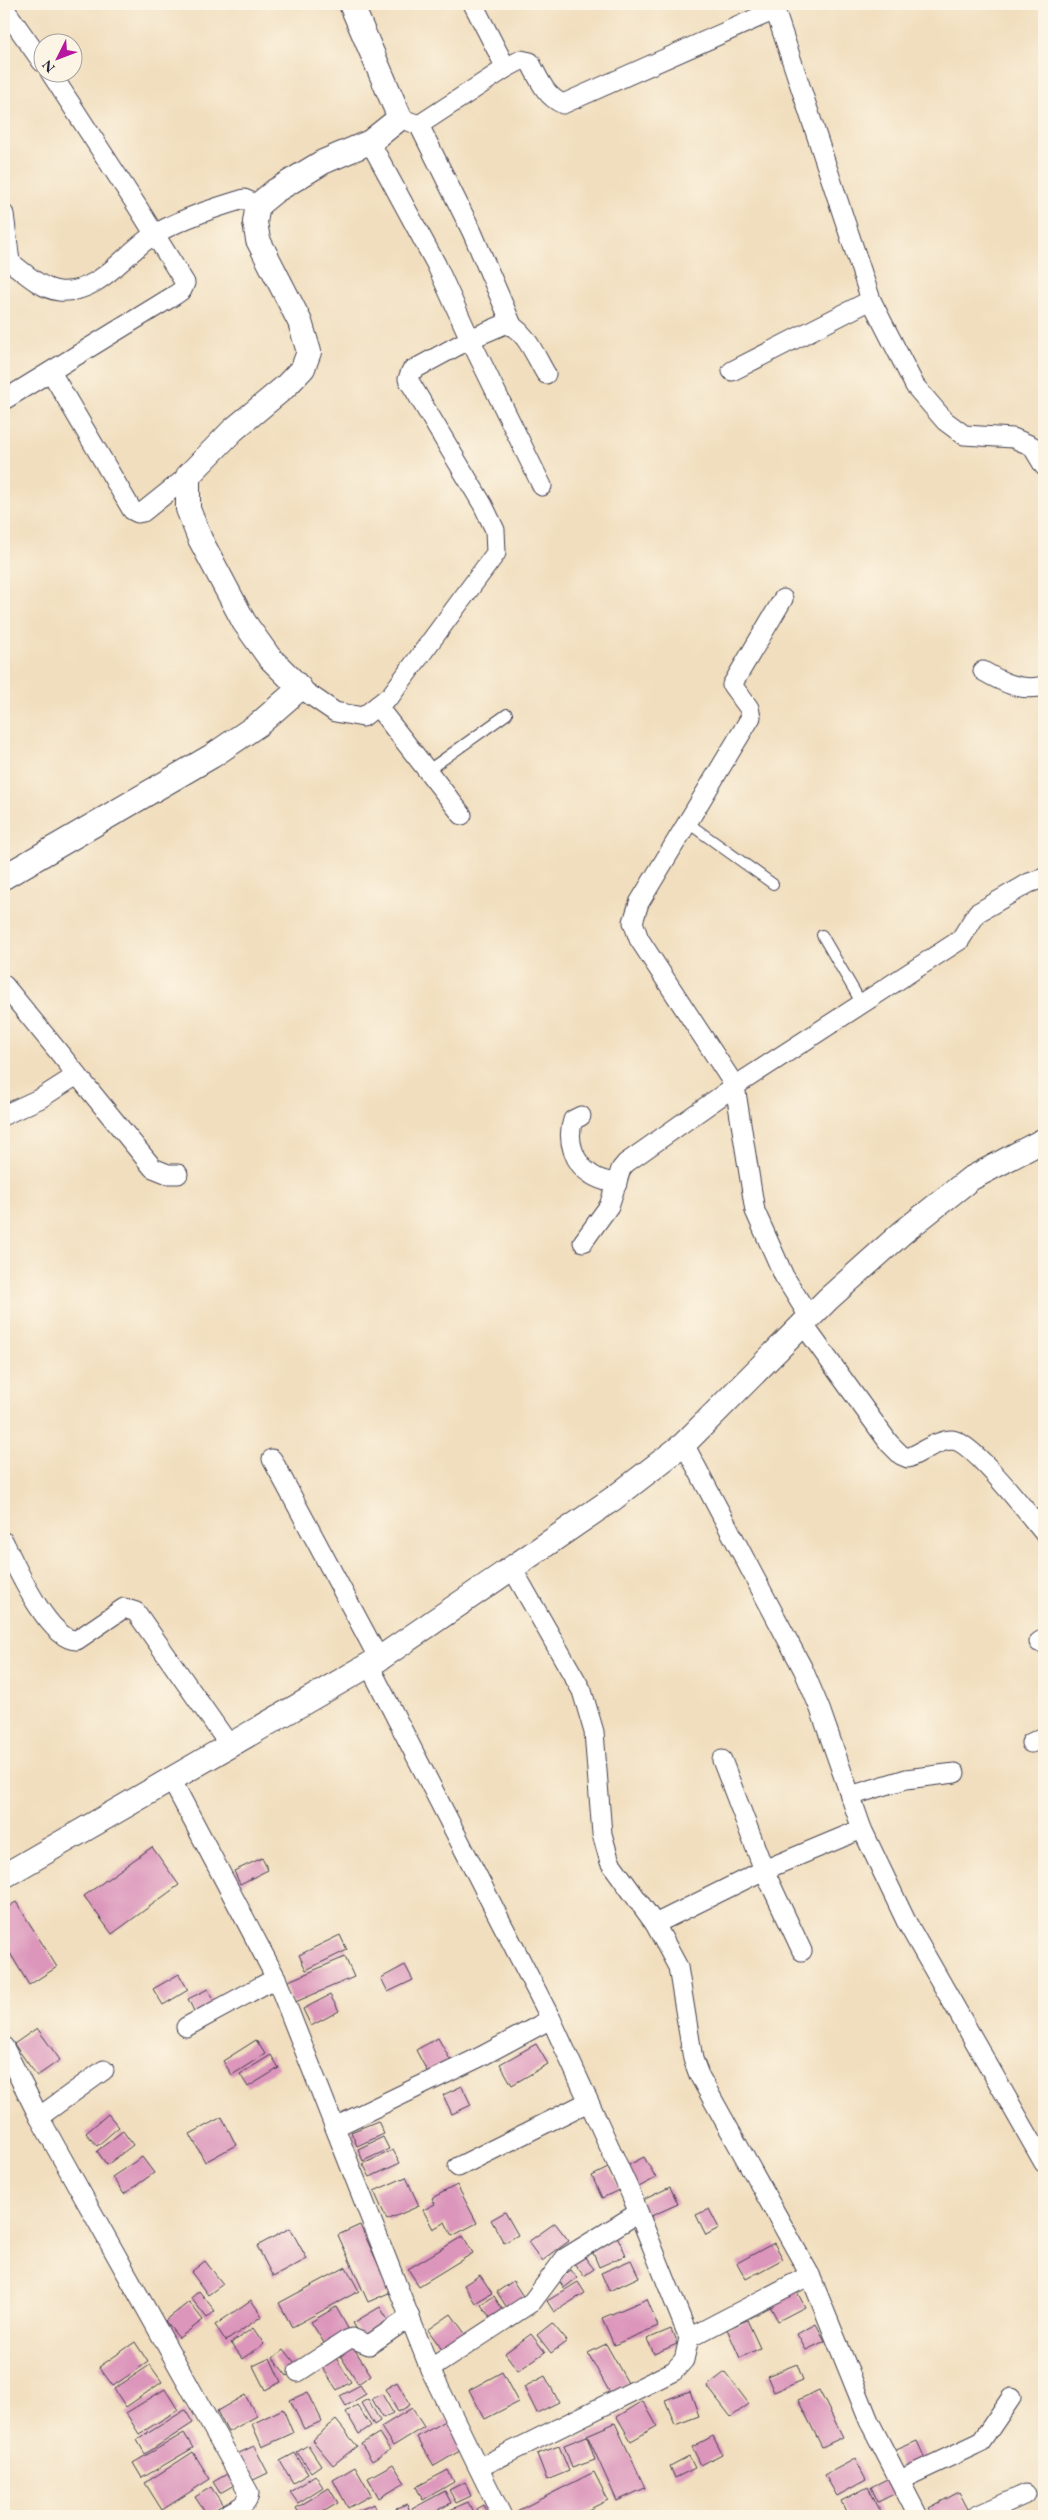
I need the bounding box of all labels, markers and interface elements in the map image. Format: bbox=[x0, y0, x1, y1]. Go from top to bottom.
north arrow bbox=[32, 32, 82, 82]
text: N bbox=[37, 56, 59, 77]

